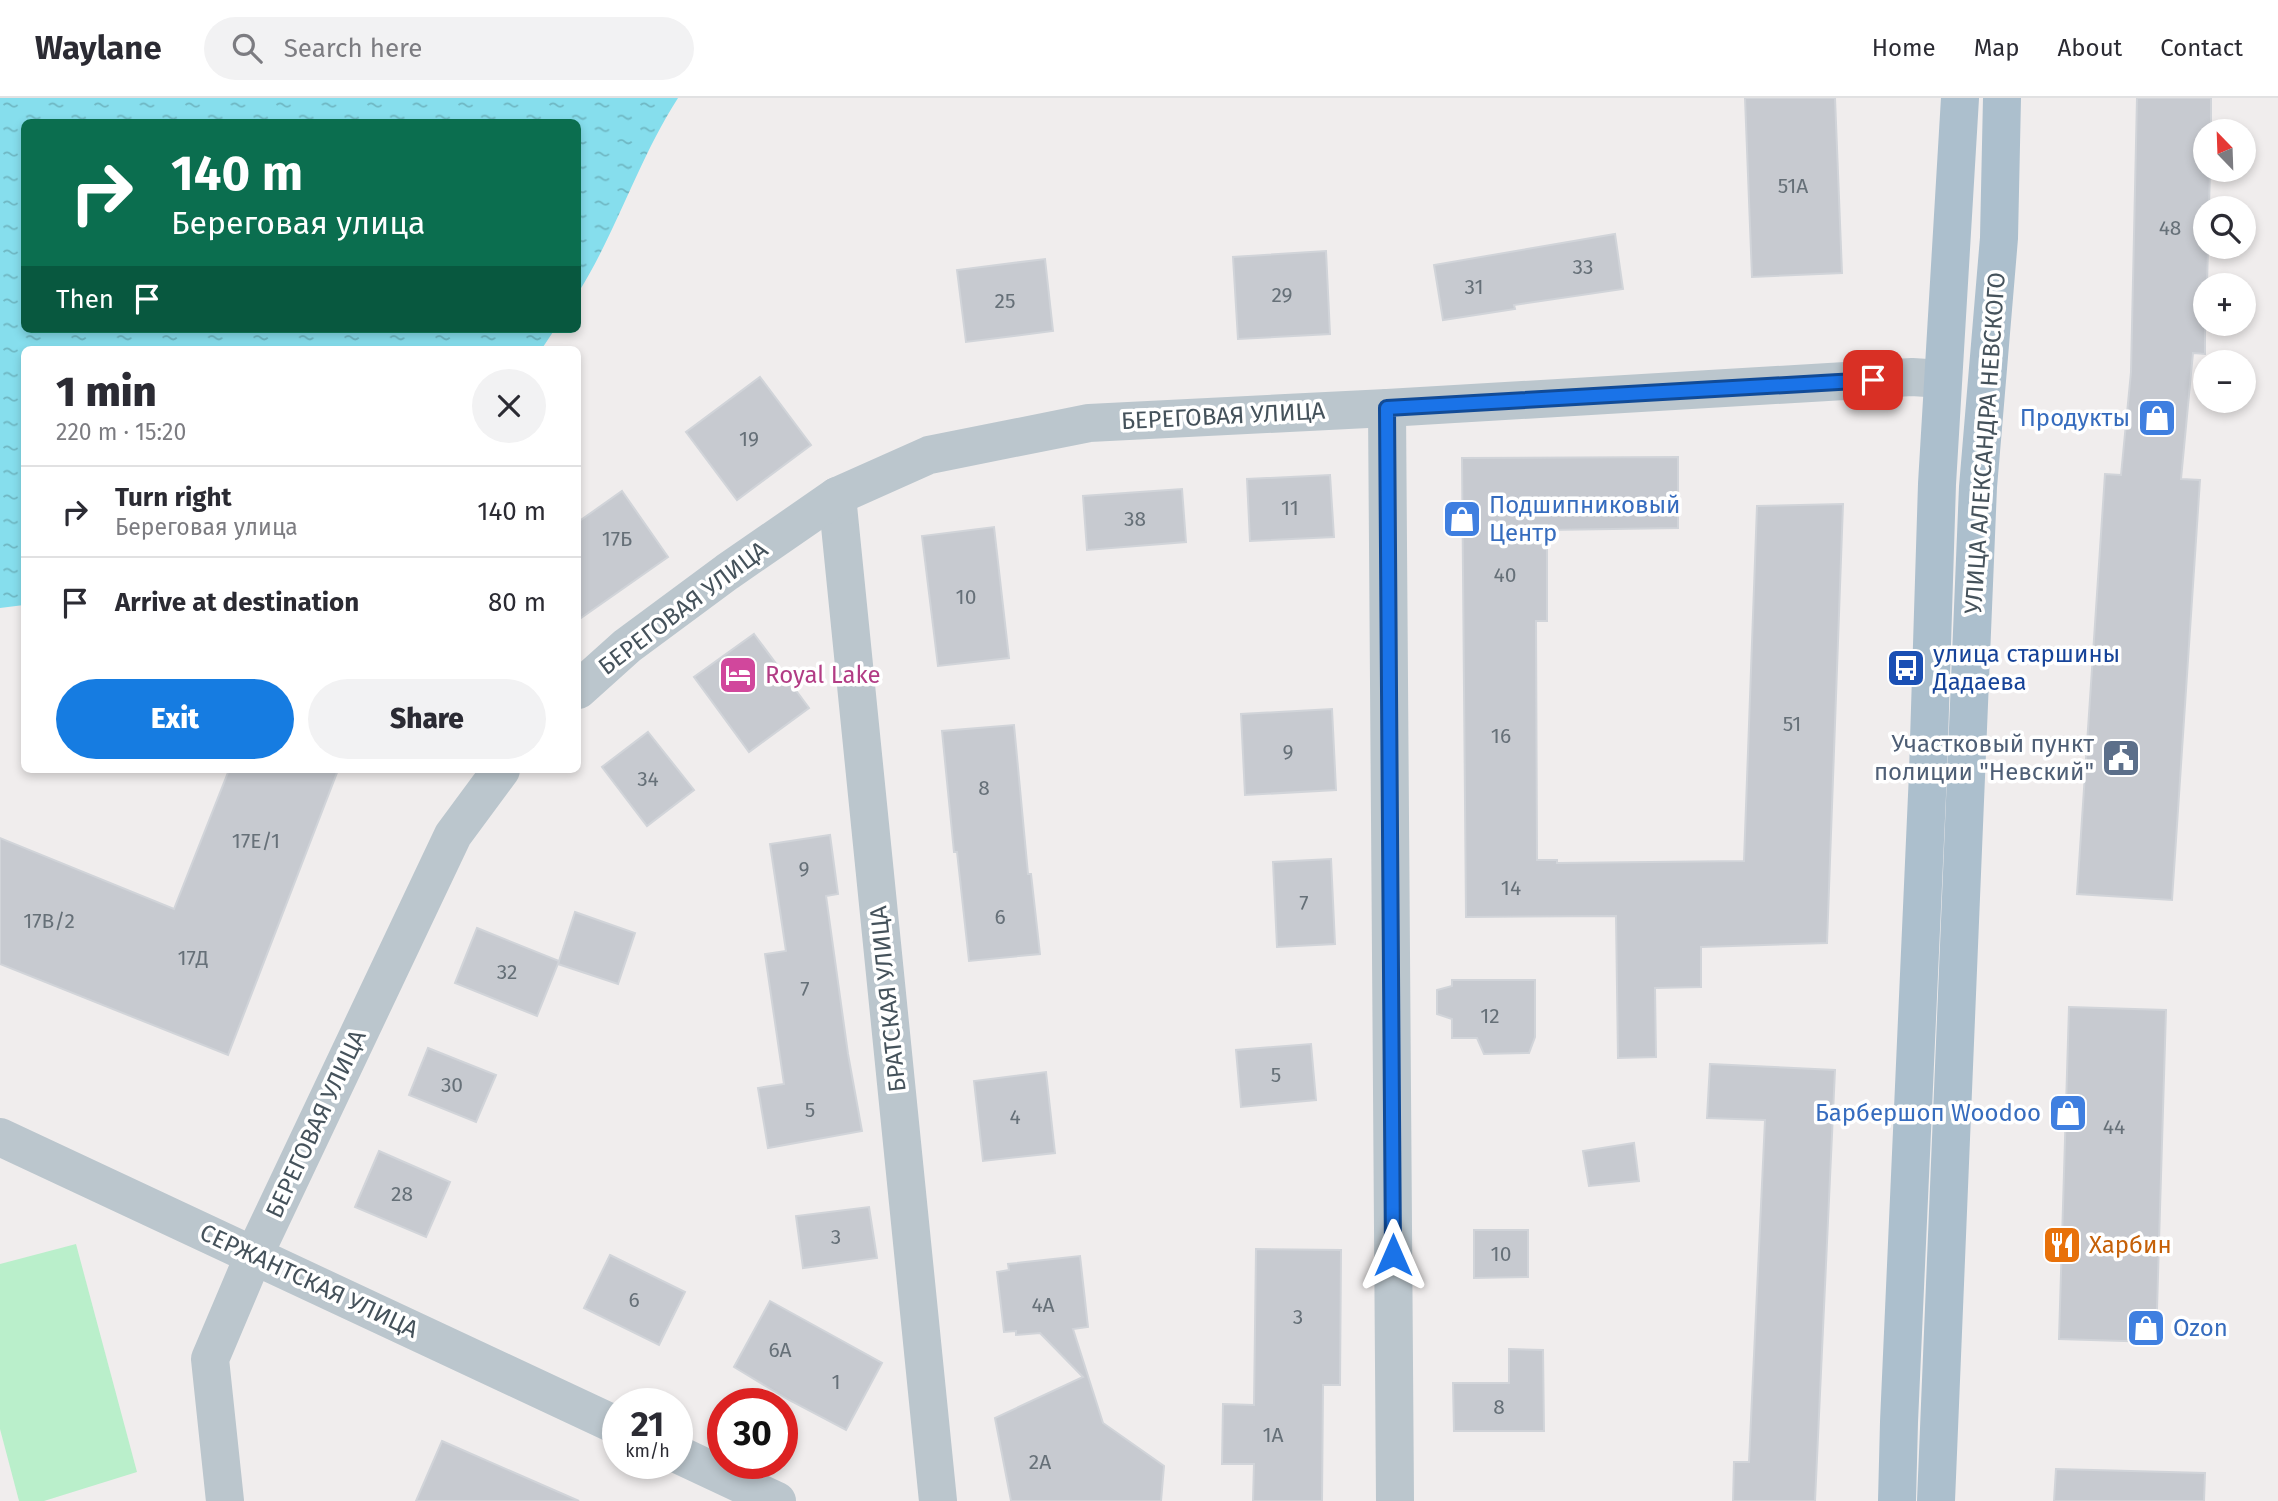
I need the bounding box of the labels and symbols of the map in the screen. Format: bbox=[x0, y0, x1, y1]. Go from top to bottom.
north arrow bbox=[2193, 119, 2256, 182]
house number: 51А bbox=[1778, 173, 1808, 199]
house number: 48 bbox=[2159, 215, 2181, 241]
house number: 33 bbox=[1573, 254, 1593, 280]
street label: УЛИЦА АЛЕКСАНДРА НЕВСКОГО bbox=[1959, 271, 2011, 615]
house number: 31 bbox=[1464, 274, 1484, 300]
house number: 29 bbox=[1271, 282, 1293, 308]
house number: 25 bbox=[995, 288, 1015, 314]
pin bbox=[1843, 350, 1903, 410]
street label: БЕРЕГОВАЯ УЛИЦА bbox=[1120, 397, 1326, 435]
shop icon: Продукты bbox=[2136, 397, 2178, 439]
place label: Продукты bbox=[2020, 404, 2130, 432]
house number: 19 bbox=[739, 426, 759, 452]
place label: Подшипниковый Центр bbox=[1489, 491, 1680, 547]
house number: 11 bbox=[1281, 495, 1299, 521]
shop icon: Подшипниковый Центр bbox=[1441, 498, 1483, 540]
house number: 38 bbox=[1124, 506, 1146, 532]
house number: 17Б bbox=[602, 526, 632, 552]
street label: БЕРЕГОВАЯ УЛИЦА bbox=[593, 535, 773, 681]
house number: 40 bbox=[1494, 562, 1516, 588]
house number: 10 bbox=[956, 584, 976, 610]
place label: улица старшины Дадаева bbox=[1932, 640, 2120, 696]
bus stop icon: улица старшины Дадаева bbox=[1885, 647, 1927, 689]
hotel icon: Royal Lake bbox=[717, 654, 759, 696]
place label: Royal Lake bbox=[765, 661, 881, 689]
house number: 51 bbox=[1783, 711, 1801, 737]
house number: 16 bbox=[1491, 723, 1511, 749]
place label: Участковый пункт полиции "Невский" bbox=[1874, 730, 2094, 786]
public building icon: Участковый пункт полиции "Невский" bbox=[2100, 737, 2142, 779]
house number: 9 bbox=[1282, 739, 1294, 765]
house number: 34 bbox=[637, 766, 659, 792]
house number: 8 bbox=[978, 775, 990, 801]
house number: 17Е/1 bbox=[232, 828, 280, 854]
house number: 9 bbox=[798, 856, 810, 882]
house number: 14 bbox=[1501, 875, 1521, 901]
house number: 7 bbox=[1299, 890, 1309, 916]
street label: БРАТСКАЯ УЛИЦА bbox=[864, 904, 912, 1093]
house number: 6 bbox=[994, 904, 1006, 930]
house number: 17В/2 bbox=[23, 908, 75, 934]
house number: 17Д bbox=[177, 945, 209, 971]
house number: 32 bbox=[497, 959, 517, 985]
house number: 7 bbox=[800, 976, 810, 1002]
house number: 12 bbox=[1480, 1003, 1500, 1029]
street label: БЕРЕГОВАЯ УЛИЦА bbox=[260, 1025, 372, 1223]
house number: 5 bbox=[1271, 1062, 1281, 1088]
house number: 30 bbox=[441, 1072, 463, 1098]
shop icon: Барбершоп Woodoo bbox=[2047, 1092, 2089, 1134]
house number: 5 bbox=[805, 1097, 815, 1123]
place label: Барбершоп Woodoo bbox=[1815, 1099, 2041, 1127]
house number: 4 bbox=[1009, 1104, 1021, 1130]
house number: 44 bbox=[2103, 1114, 2125, 1140]
house number: 28 bbox=[391, 1181, 413, 1207]
street label: СЕРЖАНТСКАЯ УЛИЦА bbox=[196, 1218, 423, 1344]
position arrow bbox=[1356, 1218, 1430, 1292]
house number: 3 bbox=[831, 1224, 841, 1250]
restaurant icon: Харбин bbox=[2041, 1224, 2083, 1266]
place label: Харбин bbox=[2089, 1231, 2172, 1259]
house number: 10 bbox=[1491, 1241, 1511, 1267]
house number: 6 bbox=[628, 1287, 640, 1313]
house number: 4А bbox=[1031, 1292, 1055, 1318]
house number: 3 bbox=[1293, 1304, 1303, 1330]
shop icon: Ozon bbox=[2125, 1307, 2167, 1349]
place label: Ozon bbox=[2173, 1314, 2228, 1342]
house number: 6А bbox=[768, 1337, 792, 1363]
house number: 1 bbox=[831, 1369, 841, 1395]
speed limit sign: 30 bbox=[707, 1388, 798, 1479]
house number: 8 bbox=[1493, 1394, 1505, 1420]
house number: 1А bbox=[1262, 1422, 1284, 1448]
house number: 2А bbox=[1029, 1449, 1051, 1475]

